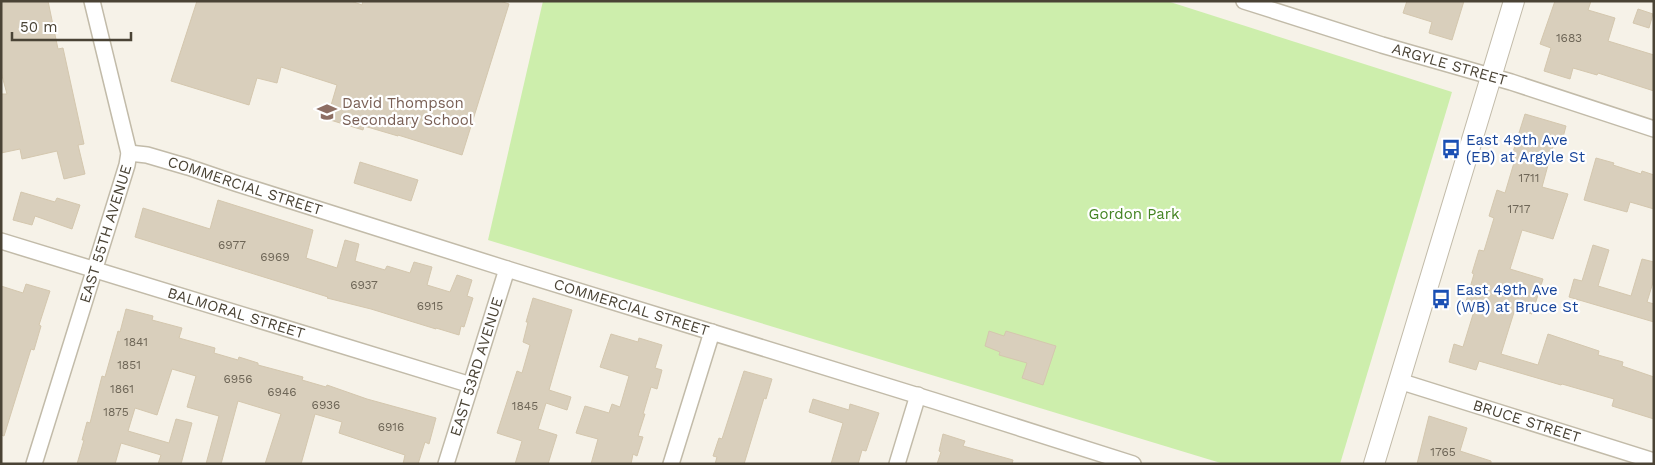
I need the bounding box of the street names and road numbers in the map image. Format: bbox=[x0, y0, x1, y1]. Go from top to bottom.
street label: ARGYLE STREET bbox=[1390, 39, 1509, 89]
street label: COMMERCIAL STREET bbox=[166, 153, 325, 219]
street label: EAST 55TH AVENUE bbox=[76, 162, 136, 305]
street label: COMMERCIAL STREET bbox=[552, 275, 711, 340]
street label: BALMORAL STREET bbox=[165, 284, 307, 343]
street label: EAST 53RD AVENUE bbox=[446, 295, 507, 438]
street label: BRUCE STREET bbox=[1471, 396, 1583, 446]

